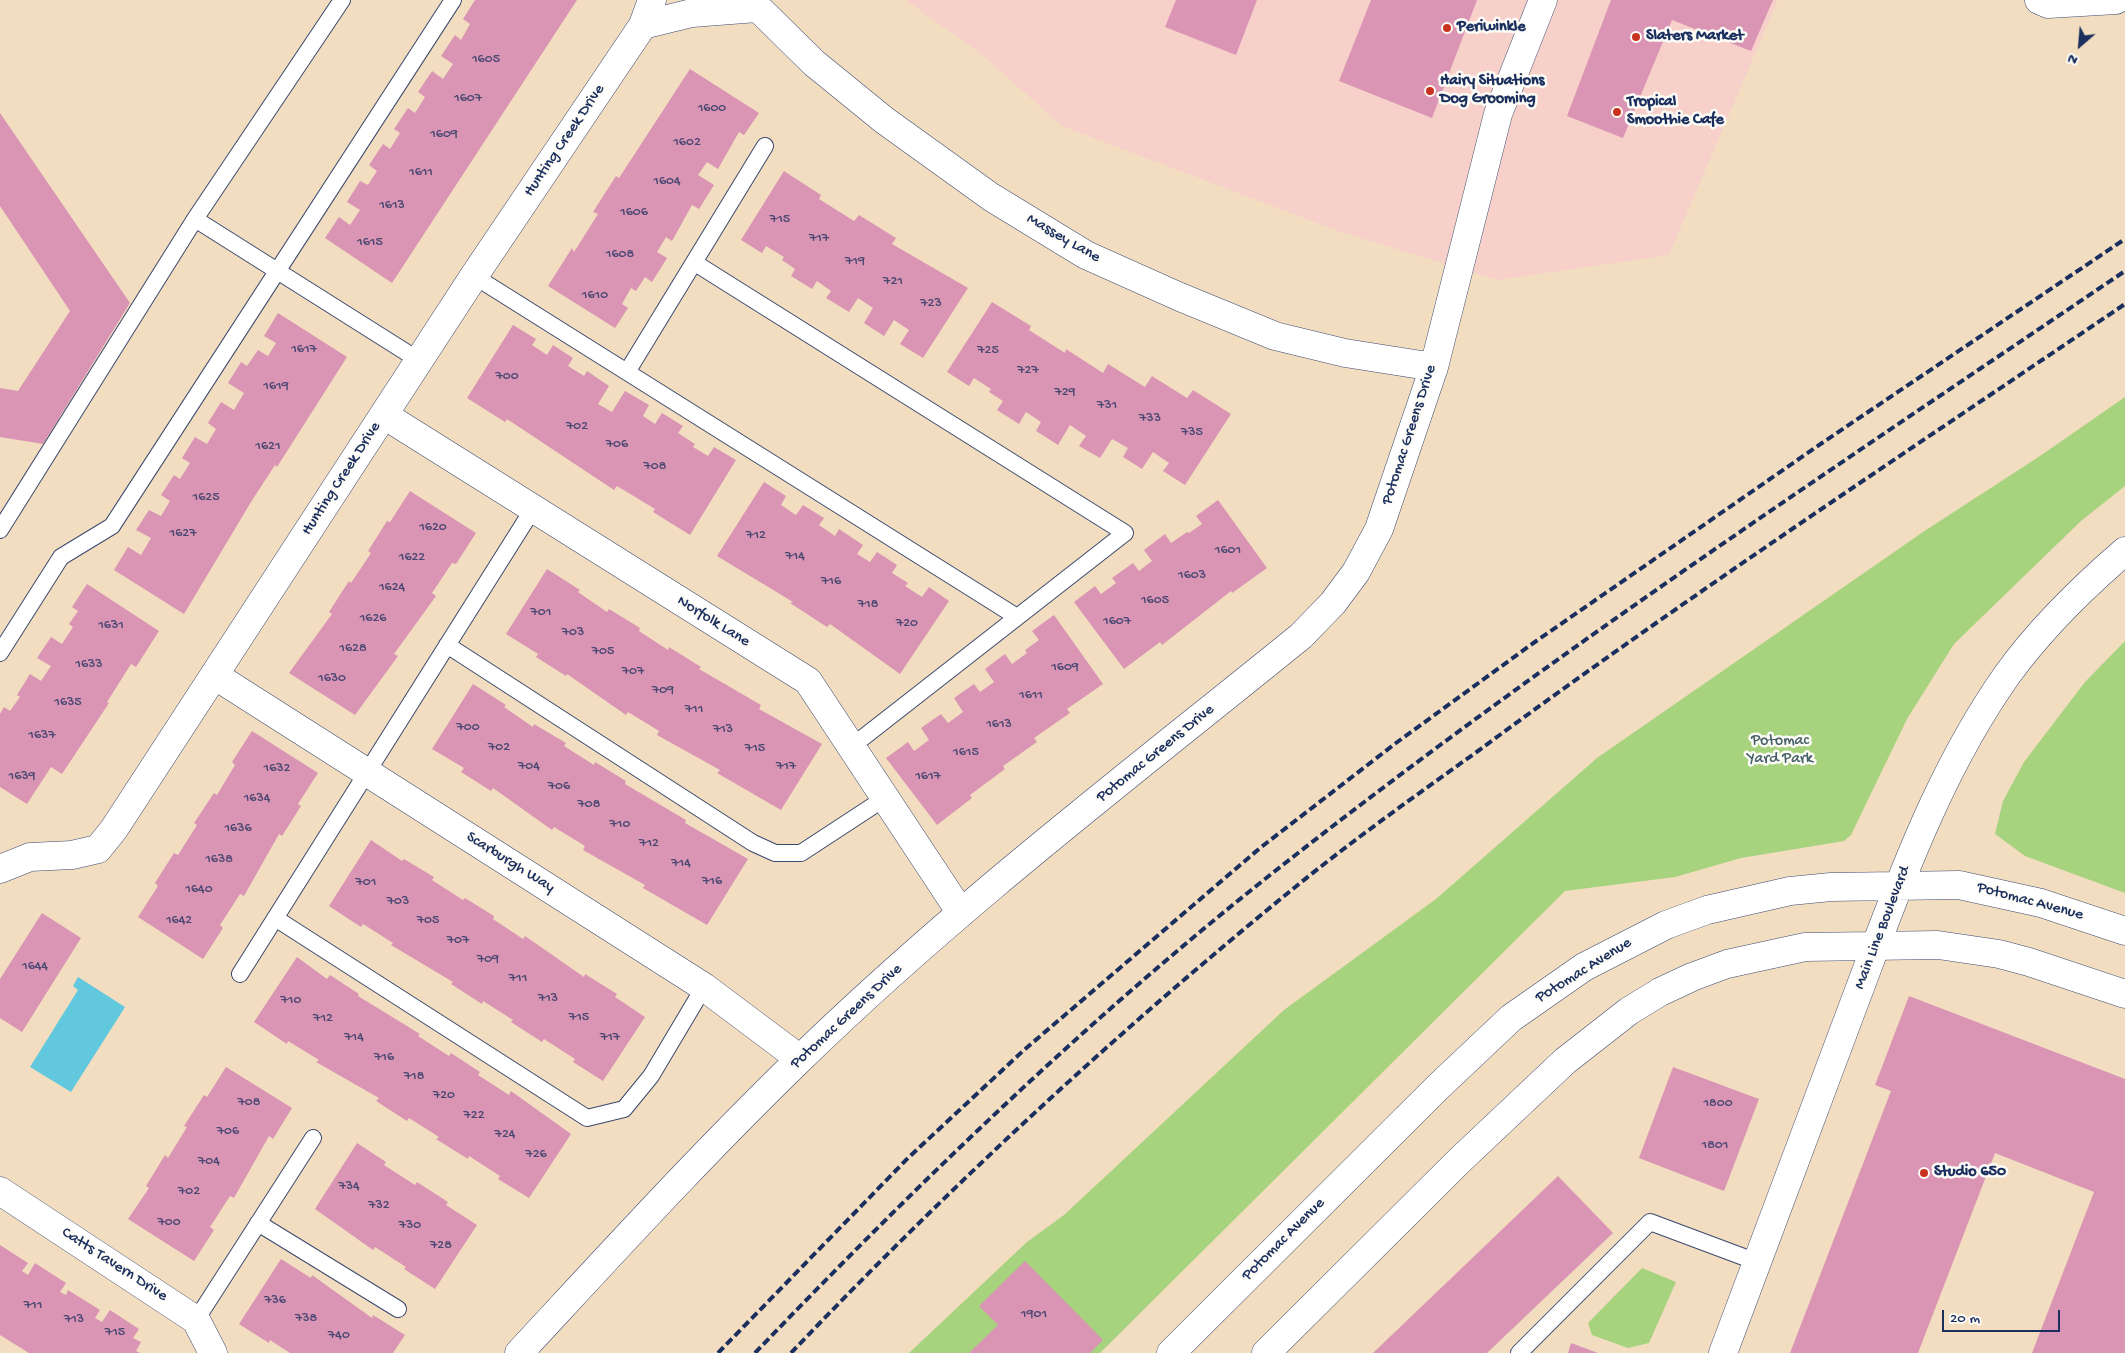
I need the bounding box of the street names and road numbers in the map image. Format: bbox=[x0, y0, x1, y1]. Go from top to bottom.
street label: Hunting Creek Drive bbox=[520, 81, 610, 201]
street label: Massey Lane bbox=[1023, 210, 1103, 268]
street label: Potomac Greens Drive bbox=[1378, 363, 1442, 507]
street label: Hunting Creek Drive bbox=[298, 419, 386, 539]
street label: Norfolk Lane bbox=[673, 592, 753, 652]
street label: Potomac Greens Drive bbox=[1093, 701, 1219, 807]
street label: Scarburgh Way bbox=[462, 828, 558, 898]
street label: Main Line Boulevard bbox=[1851, 864, 1915, 992]
street label: Potomac Avenue bbox=[1975, 879, 2085, 925]
street label: Potomac Avenue bbox=[1532, 934, 1636, 1008]
street label: Potomac Greens Drive bbox=[787, 960, 907, 1074]
street label: Potomac Avenue bbox=[1238, 1194, 1330, 1286]
street label: Catts Tavern Drive bbox=[57, 1224, 171, 1306]

